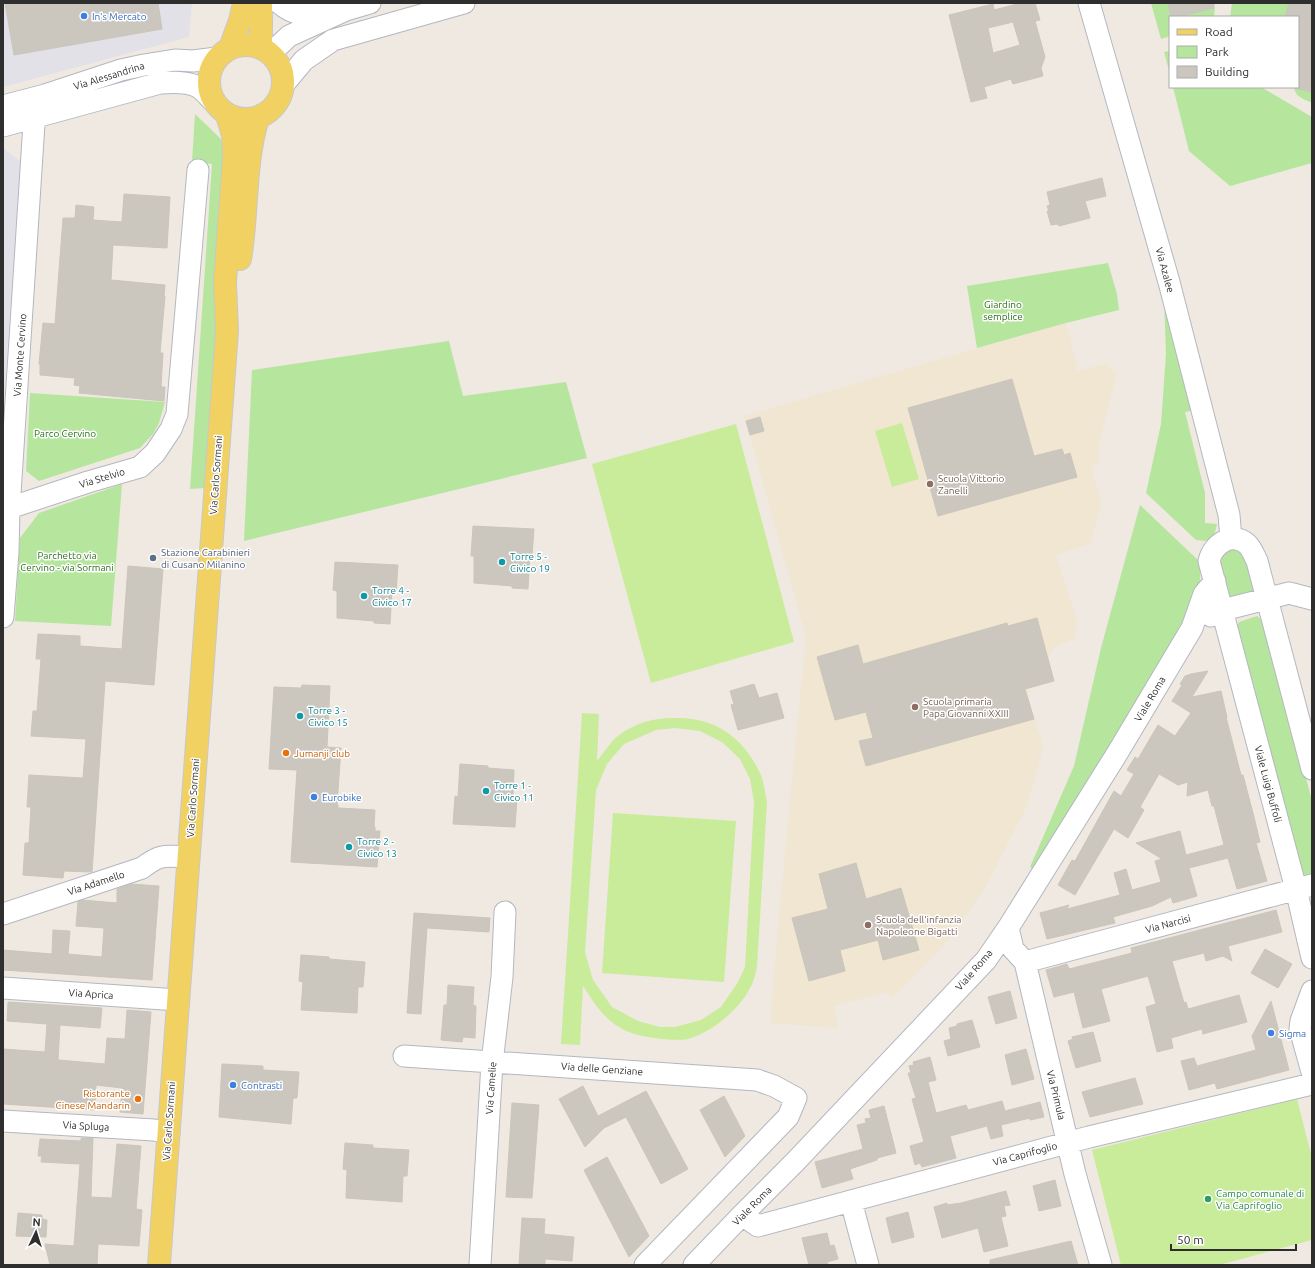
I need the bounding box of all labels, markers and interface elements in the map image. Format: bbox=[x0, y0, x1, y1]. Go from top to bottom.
marker: In's Mercato bbox=[79, 11, 89, 21]
place label: In's Mercato bbox=[92, 11, 147, 22]
legend bbox=[1169, 16, 1299, 88]
text: Road bbox=[1205, 25, 1233, 38]
text: Park bbox=[1205, 45, 1229, 58]
street label: Via Alessandrina bbox=[72, 60, 146, 92]
text: Building bbox=[1205, 65, 1249, 78]
street label: Via Azalee bbox=[1154, 246, 1176, 294]
park label: Giardino semplice bbox=[983, 299, 1023, 322]
street label: Via Monte Cervino bbox=[12, 313, 28, 397]
park label: Parco Cervino bbox=[34, 428, 96, 439]
street label: Via Carlo Sormani bbox=[208, 435, 224, 515]
street label: Via Stelvio bbox=[78, 466, 126, 490]
place label: Scuola Vittorio Zanelli bbox=[938, 473, 1005, 496]
marker: Scuola Vittorio Zanelli bbox=[925, 479, 935, 489]
place label: Stazione Carabinieri di Cusano Milanino bbox=[161, 547, 250, 570]
park label: Parchetto via Cervino - via Sormani bbox=[20, 550, 114, 573]
place label: Torre 5 - Civico 19 bbox=[510, 551, 550, 574]
marker: Stazione Carabinieri di Cusano Milanino bbox=[148, 553, 158, 563]
marker: Torre 5 - Civico 19 bbox=[497, 557, 507, 567]
place label: Torre 4 - Civico 17 bbox=[372, 585, 412, 608]
marker: Torre 4 - Civico 17 bbox=[359, 591, 369, 601]
street label: Viale Roma bbox=[1132, 675, 1168, 723]
place label: Scuola primaria Papa Giovanni XXIII bbox=[923, 696, 1009, 719]
marker: Scuola primaria Papa Giovanni XXIII bbox=[910, 702, 920, 712]
place label: Torre 3 - Civico 15 bbox=[308, 705, 348, 728]
marker: Torre 3 - Civico 15 bbox=[295, 711, 305, 721]
street label: Viale Luigi Buffoli bbox=[1252, 744, 1284, 824]
marker: Jumanji club bbox=[281, 748, 291, 758]
place label: Jumanji club bbox=[294, 748, 350, 759]
street label: Via Carlo Sormani bbox=[185, 758, 201, 838]
place label: Torre 1 - Civico 11 bbox=[494, 780, 534, 803]
marker: Torre 1 - Civico 11 bbox=[481, 786, 491, 796]
marker: Eurobike bbox=[309, 792, 319, 802]
place label: Eurobike bbox=[322, 792, 362, 803]
place label: Torre 2 - Civico 13 bbox=[357, 836, 397, 859]
marker: Torre 2 - Civico 13 bbox=[344, 842, 354, 852]
street label: Via Adamello bbox=[66, 869, 126, 897]
street label: Via Narcisi bbox=[1144, 913, 1192, 935]
place label: Scuola dell'infanzia Napoleone Bigatti bbox=[876, 914, 962, 937]
marker: Scuola dell'infanzia Napoleone Bigatti bbox=[863, 920, 873, 930]
street label: Viale Roma bbox=[953, 947, 995, 993]
street label: Via Aprica bbox=[68, 987, 114, 1001]
marker: Sigma bbox=[1266, 1028, 1276, 1038]
place label: Sigma bbox=[1279, 1028, 1306, 1039]
street label: Via Camelie bbox=[484, 1061, 498, 1115]
street label: Via delle Genziane bbox=[561, 1061, 643, 1077]
street label: Via Primula bbox=[1045, 1069, 1067, 1121]
marker: Contrasti bbox=[228, 1080, 238, 1090]
place label: Contrasti bbox=[241, 1080, 282, 1091]
street label: Via Carlo Sormani bbox=[161, 1081, 177, 1161]
place label: Ristorante Cinese Mandarin bbox=[56, 1088, 130, 1111]
marker: Ristorante Cinese Mandarin bbox=[133, 1094, 143, 1104]
street label: Via Spluga bbox=[62, 1119, 110, 1133]
street label: Via Caprifoglio bbox=[992, 1140, 1059, 1168]
street label: Viale Roma bbox=[730, 1184, 774, 1228]
place label: Campo comunale di Via Caprifoglio bbox=[1216, 1188, 1304, 1211]
marker: Campo comunale di Via Caprifoglio bbox=[1203, 1194, 1213, 1204]
north arrow bbox=[16, 1212, 56, 1252]
text: N bbox=[32, 1216, 41, 1228]
scale bar bbox=[1171, 1226, 1296, 1252]
text: 50 m bbox=[1177, 1233, 1204, 1246]

